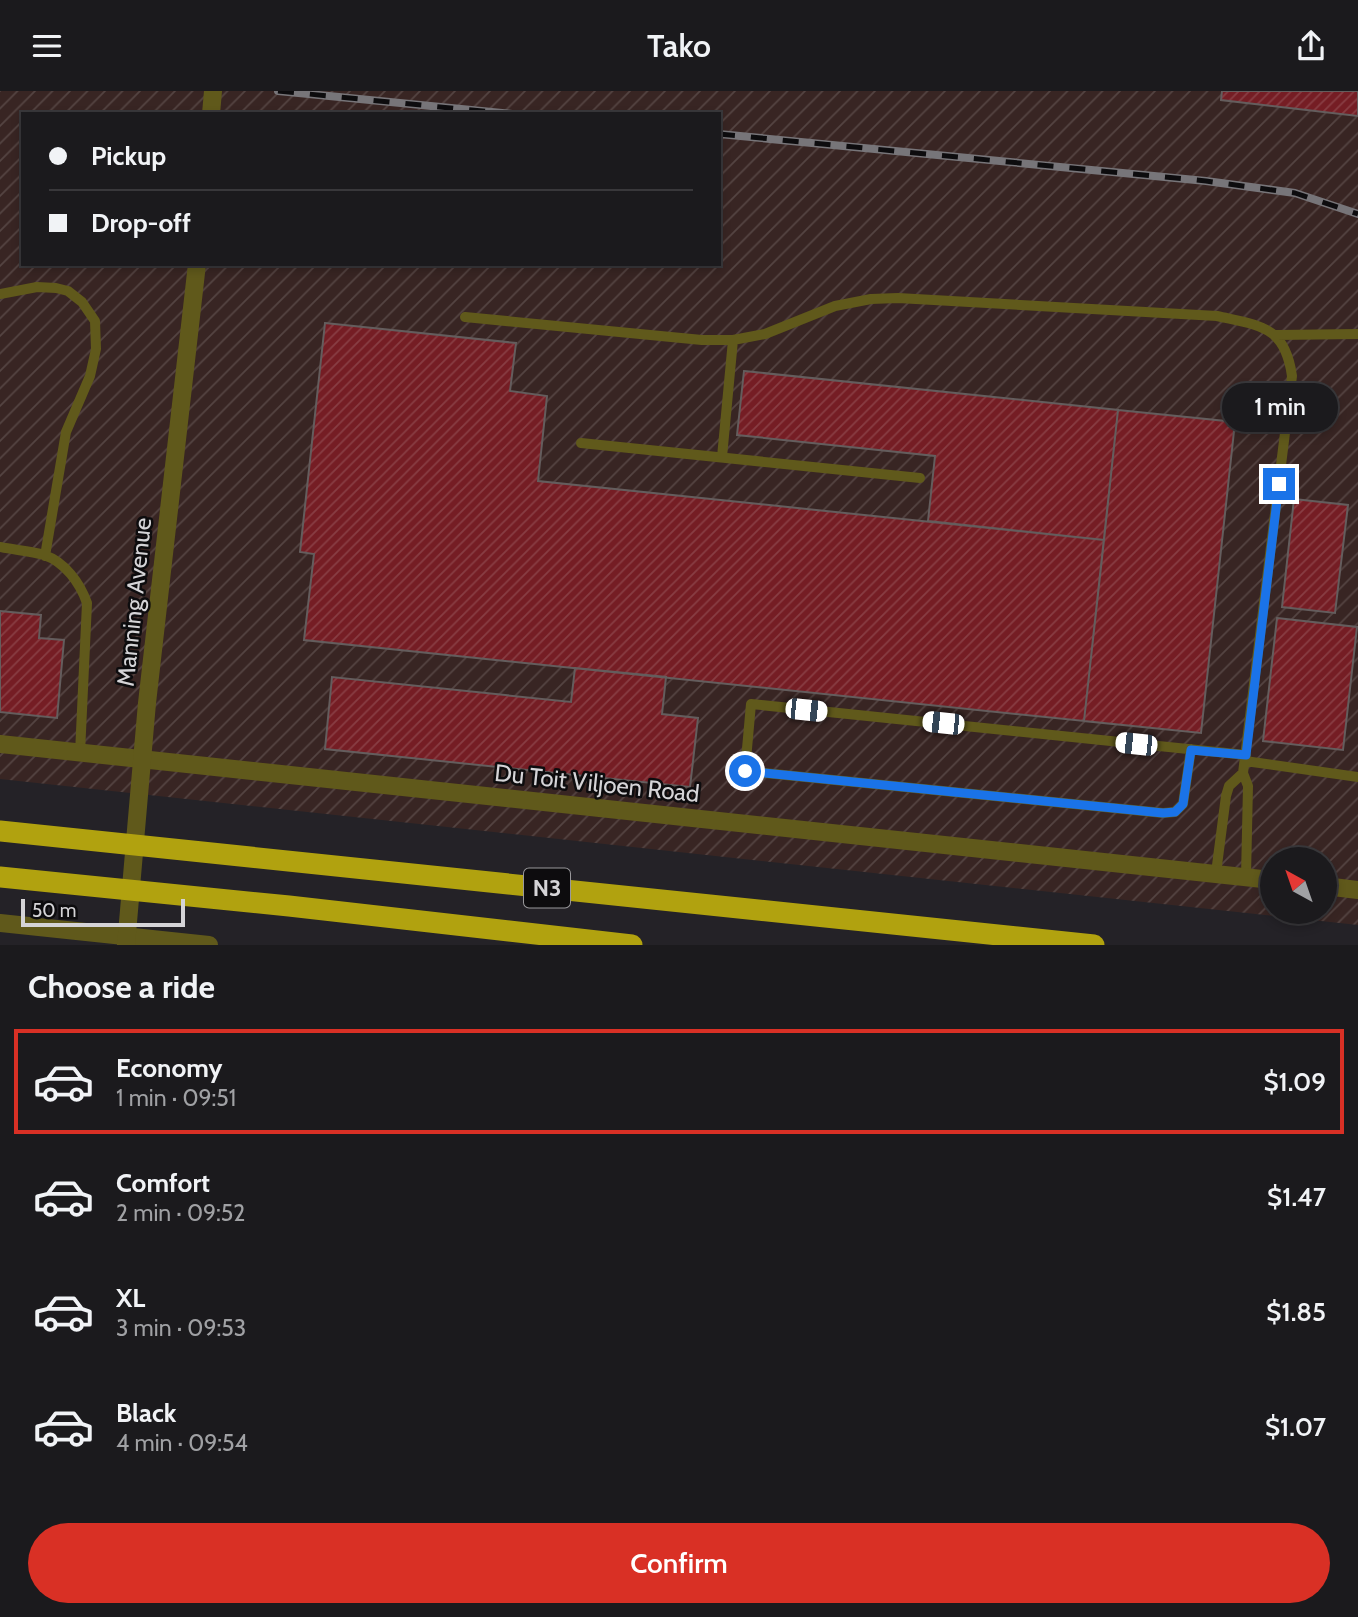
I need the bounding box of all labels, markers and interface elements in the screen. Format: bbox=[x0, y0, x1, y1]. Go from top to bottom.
text: Tako bbox=[647, 26, 711, 65]
icon: menu bbox=[28, 27, 66, 65]
icon: share bbox=[1292, 27, 1330, 65]
text: Pickup bbox=[91, 140, 166, 172]
text: Drop-off bbox=[91, 207, 191, 239]
callout: 1 min bbox=[1221, 383, 1337, 431]
text: 1 min bbox=[1254, 393, 1306, 421]
route end bbox=[1263, 468, 1295, 500]
street label: Manning Avenue bbox=[111, 516, 157, 688]
car bbox=[785, 697, 828, 723]
car bbox=[922, 710, 965, 736]
car bbox=[1115, 731, 1158, 757]
route start bbox=[729, 755, 761, 787]
street label: Du Toit Viljoen Road bbox=[493, 758, 701, 808]
north arrow bbox=[1260, 847, 1337, 924]
map controls bbox=[1260, 847, 1337, 924]
road number: N3 bbox=[524, 869, 570, 908]
scale bar bbox=[21, 896, 186, 928]
text: 50 m bbox=[32, 899, 76, 922]
text: Choose a ride bbox=[28, 967, 215, 1006]
icon: car bbox=[32, 1050, 95, 1113]
text: Economy bbox=[116, 1052, 222, 1084]
text: $1.09 bbox=[1263, 1066, 1326, 1098]
text: 1 min · 09:51 bbox=[116, 1084, 236, 1112]
icon: car bbox=[32, 1165, 95, 1228]
text: Comfort bbox=[116, 1167, 210, 1199]
text: $1.47 bbox=[1267, 1181, 1326, 1213]
text: 2 min · 09:52 bbox=[116, 1199, 245, 1227]
icon: car bbox=[32, 1280, 95, 1343]
text: XL bbox=[116, 1282, 145, 1314]
text: $1.85 bbox=[1266, 1296, 1326, 1328]
text: 3 min · 09:53 bbox=[116, 1314, 246, 1342]
icon: car bbox=[32, 1395, 95, 1458]
text: Black bbox=[116, 1397, 176, 1429]
text: $1.07 bbox=[1265, 1411, 1326, 1443]
text: 4 min · 09:54 bbox=[116, 1429, 248, 1457]
button: Confirm bbox=[28, 1523, 1330, 1603]

